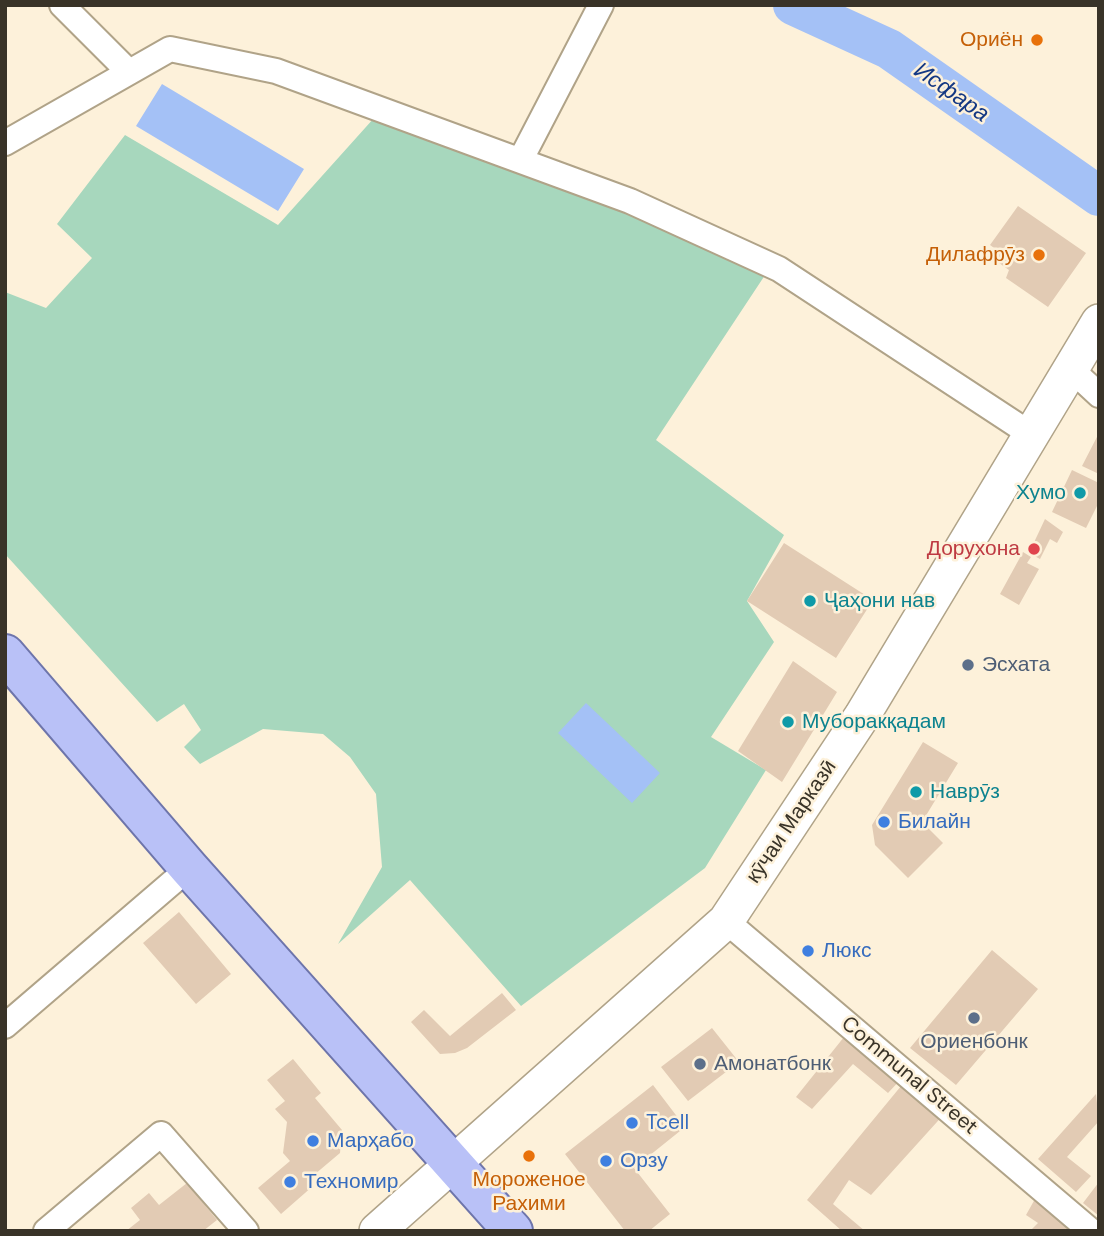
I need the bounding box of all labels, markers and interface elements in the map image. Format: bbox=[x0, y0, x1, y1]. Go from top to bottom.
place label: Ориён bbox=[960, 27, 1023, 53]
marker: Ориён bbox=[1029, 32, 1045, 48]
water label: Исфара bbox=[908, 57, 994, 129]
place label: Дилафрӯз bbox=[926, 242, 1025, 268]
marker: Дилафрӯз bbox=[1031, 247, 1047, 263]
place label: Хумо bbox=[1016, 480, 1066, 506]
marker: Хумо bbox=[1072, 485, 1088, 501]
place label: Дорухона bbox=[927, 536, 1020, 562]
marker: Дорухона bbox=[1026, 541, 1042, 557]
place label: Ҷаҳони нав bbox=[824, 588, 935, 614]
marker: Ҷаҳони нав bbox=[802, 593, 818, 609]
place label: Эсхата bbox=[982, 652, 1050, 678]
marker: Эсхата bbox=[960, 657, 976, 673]
place label: Муборакқадам bbox=[802, 709, 946, 735]
marker: Муборакқадам bbox=[780, 714, 796, 730]
street label: кӯчаи Марказӣ bbox=[742, 756, 842, 888]
place label: Наврӯз bbox=[930, 779, 1000, 805]
marker: Наврӯз bbox=[908, 784, 924, 800]
place label: Билайн bbox=[898, 809, 971, 835]
marker: Билайн bbox=[876, 814, 892, 830]
place label: Люкс bbox=[822, 938, 871, 964]
marker: Люкс bbox=[800, 943, 816, 959]
marker: Ориенбонк bbox=[966, 1010, 982, 1026]
street label: Communal Street bbox=[836, 1012, 982, 1140]
place label: Ориенбонк bbox=[920, 1029, 1028, 1055]
place label: Амонатбонк bbox=[714, 1051, 831, 1077]
marker: Амонатбонк bbox=[692, 1056, 708, 1072]
place label: Tcell bbox=[646, 1110, 689, 1136]
marker: Tcell bbox=[624, 1115, 640, 1131]
place label: Марҳабо bbox=[327, 1128, 414, 1154]
marker: Марҳабо bbox=[305, 1133, 321, 1149]
marker: Мороженое Рахими bbox=[521, 1148, 537, 1164]
place label: Орзу bbox=[620, 1148, 668, 1174]
marker: Орзу bbox=[598, 1153, 614, 1169]
place label: Мороженое Рахими bbox=[472, 1167, 586, 1217]
place label: Техномир bbox=[304, 1169, 398, 1195]
marker: Техномир bbox=[282, 1174, 298, 1190]

